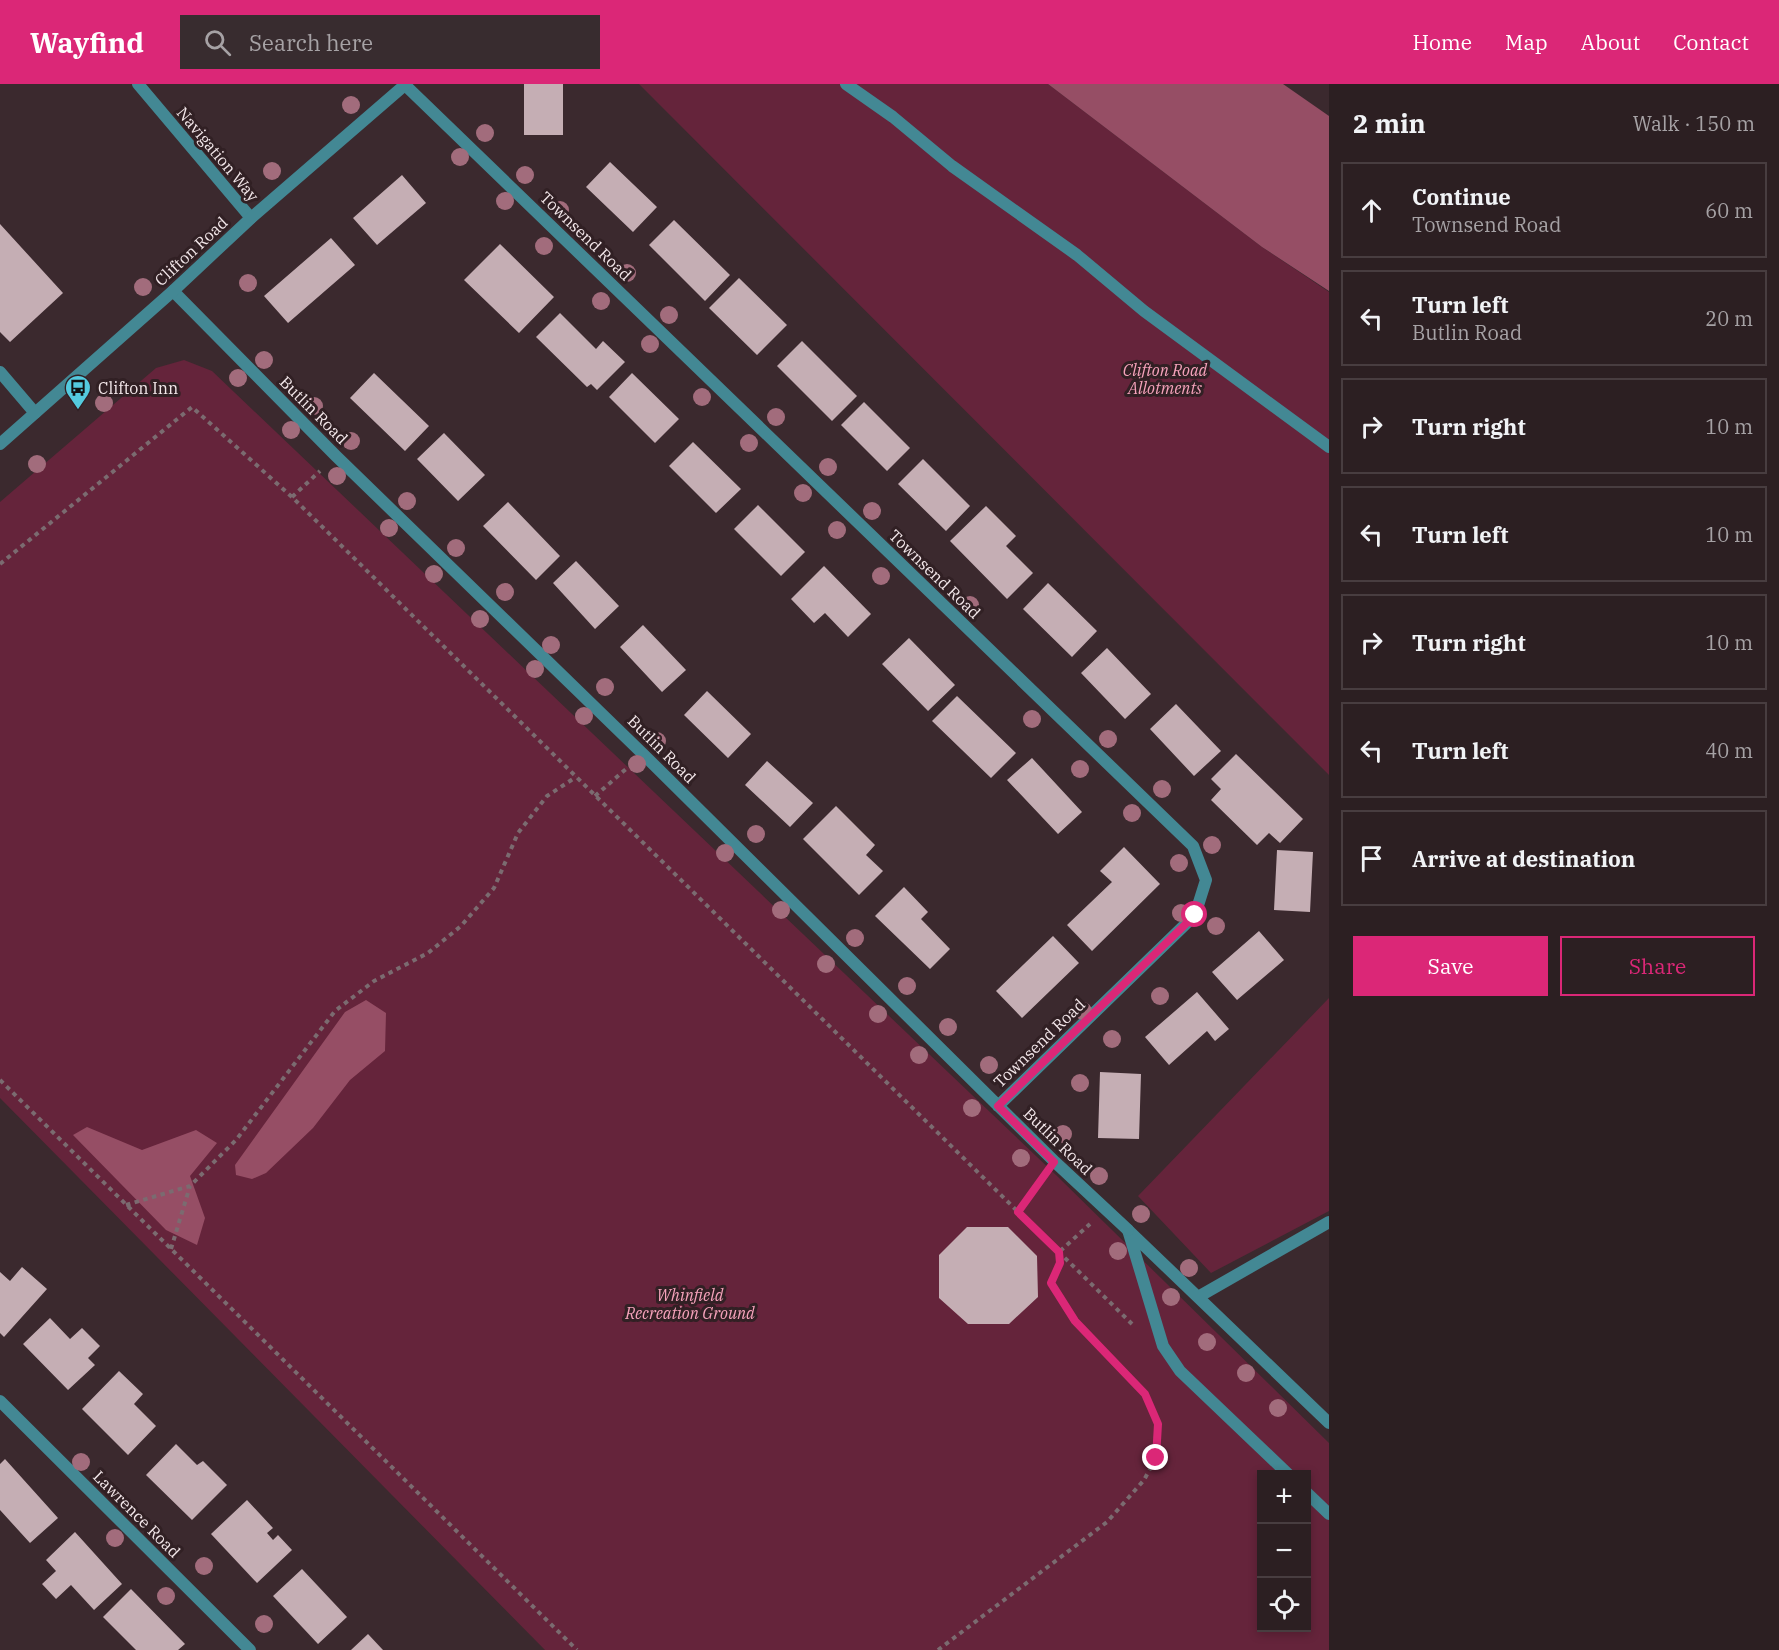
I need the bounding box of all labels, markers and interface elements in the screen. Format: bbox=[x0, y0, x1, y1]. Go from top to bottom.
search box bbox=[180, 15, 600, 69]
text: Wayfind bbox=[30, 24, 144, 61]
icon: search bbox=[201, 26, 234, 59]
text: Search here bbox=[249, 28, 373, 57]
text: Home bbox=[1412, 28, 1472, 56]
text: Map bbox=[1505, 28, 1548, 56]
text: About bbox=[1581, 28, 1640, 56]
text: Contact bbox=[1673, 28, 1749, 56]
street label: Navigation Way bbox=[173, 103, 264, 206]
text: 2 min bbox=[1353, 106, 1426, 140]
text: Walk · 150 m bbox=[1633, 110, 1755, 137]
text: Continue bbox=[1412, 182, 1511, 211]
street label: Townsend Road bbox=[536, 187, 636, 285]
icon: ahead bbox=[1355, 194, 1388, 227]
text: 60 m bbox=[1705, 197, 1753, 224]
text: Townsend Road bbox=[1412, 211, 1561, 238]
street label: Clifton Road bbox=[150, 212, 232, 290]
text: Turn left bbox=[1412, 290, 1508, 319]
icon: left bbox=[1355, 302, 1388, 335]
text: 20 m bbox=[1705, 305, 1753, 332]
text: Butlin Road bbox=[1412, 319, 1522, 346]
park label: Clifton Road Allotments bbox=[1123, 360, 1208, 398]
street label: Butlin Road bbox=[276, 372, 352, 448]
bus stop icon: Clifton Inn bbox=[63, 373, 93, 411]
place label: Clifton Inn bbox=[98, 378, 178, 398]
icon: right bbox=[1355, 410, 1388, 443]
text: Turn right bbox=[1412, 412, 1526, 441]
text: 10 m bbox=[1705, 413, 1753, 440]
icon: left bbox=[1355, 518, 1388, 551]
text: Turn left bbox=[1412, 520, 1508, 549]
text: 10 m bbox=[1705, 521, 1753, 548]
street label: Townsend Road bbox=[885, 525, 985, 623]
icon: right bbox=[1355, 626, 1388, 659]
text: Turn right bbox=[1412, 628, 1526, 657]
text: 10 m bbox=[1705, 629, 1753, 656]
street label: Butlin Road bbox=[624, 711, 700, 787]
icon: left bbox=[1355, 734, 1388, 767]
text: Turn left bbox=[1412, 736, 1508, 765]
text: 40 m bbox=[1705, 737, 1753, 764]
icon: arrive bbox=[1355, 842, 1388, 875]
text: Arrive at destination bbox=[1412, 844, 1635, 873]
route start bbox=[1181, 901, 1207, 927]
button: Save bbox=[1353, 936, 1548, 996]
button: Share bbox=[1560, 936, 1755, 996]
street label: Townsend Road bbox=[989, 994, 1089, 1092]
street label: Butlin Road bbox=[1019, 1103, 1097, 1179]
park label: Whinfield Recreation Ground bbox=[624, 1285, 755, 1323]
route end bbox=[1142, 1444, 1168, 1470]
street label: Lawrence Road bbox=[89, 1466, 185, 1562]
map controls bbox=[1257, 1470, 1311, 1632]
button: + bbox=[1257, 1470, 1311, 1524]
button: − bbox=[1257, 1524, 1311, 1578]
button: locate bbox=[1257, 1578, 1311, 1632]

